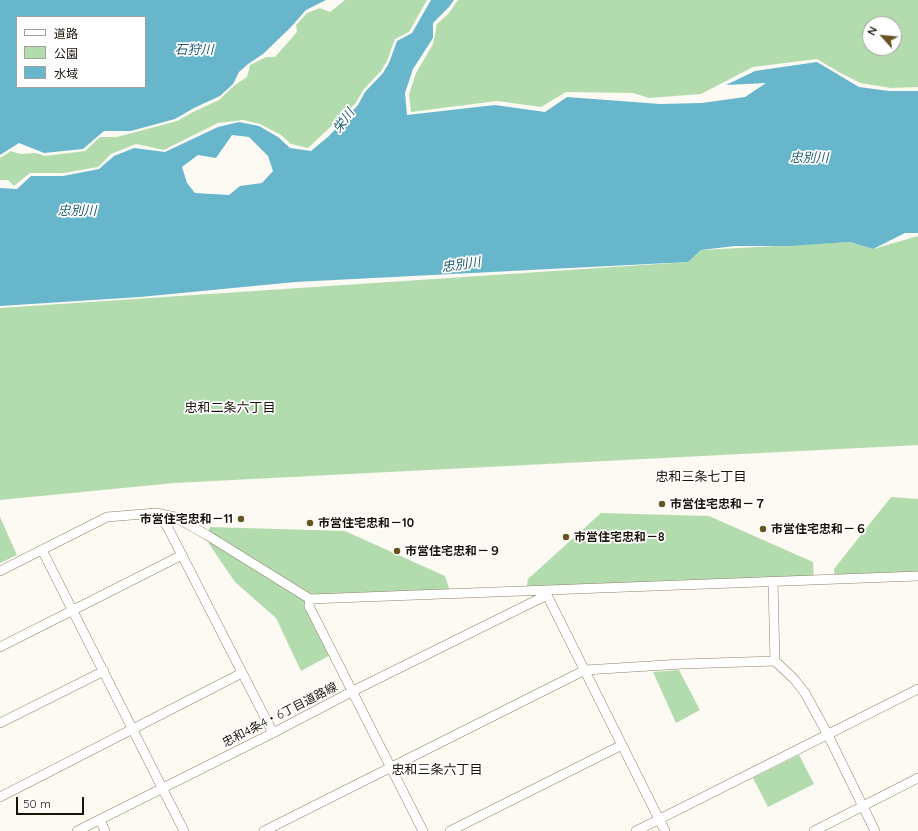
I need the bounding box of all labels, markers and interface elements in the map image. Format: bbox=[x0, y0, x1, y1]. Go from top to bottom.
legend bbox=[16, 16, 146, 88]
north arrow bbox=[862, 16, 902, 56]
text: N bbox=[864, 24, 880, 38]
text: 道路 bbox=[54, 26, 78, 41]
water label: 石狩川 bbox=[175, 42, 213, 58]
text: 公園 bbox=[54, 46, 78, 61]
text: 水域 bbox=[54, 66, 78, 81]
water label: 栄川 bbox=[330, 106, 358, 136]
water label: 忠別川 bbox=[790, 150, 828, 166]
water label: 忠別川 bbox=[58, 203, 96, 219]
water label: 忠別川 bbox=[441, 255, 481, 275]
district label: 忠和二条六丁目 bbox=[185, 400, 275, 416]
district label: 忠和三条七丁目 bbox=[656, 469, 746, 485]
place label: 市営住宅忠和－７ bbox=[670, 497, 766, 511]
marker: 市営住宅忠和－７ bbox=[657, 499, 667, 509]
place label: 市営住宅忠和－11 bbox=[140, 512, 233, 526]
marker: 市営住宅忠和－11 bbox=[236, 514, 246, 524]
place label: 市営住宅忠和－10 bbox=[318, 516, 414, 530]
marker: 市営住宅忠和－10 bbox=[305, 518, 315, 528]
place label: 市営住宅忠和－６ bbox=[771, 522, 867, 536]
marker: 市営住宅忠和－６ bbox=[758, 524, 768, 534]
place label: 市営住宅忠和－8 bbox=[574, 530, 665, 544]
marker: 市営住宅忠和－8 bbox=[561, 532, 571, 542]
place label: 市営住宅忠和－９ bbox=[405, 544, 501, 558]
marker: 市営住宅忠和－９ bbox=[392, 546, 402, 556]
street label: 忠和4条4・6丁目道路線 bbox=[220, 680, 340, 750]
district label: 忠和三条六丁目 bbox=[392, 762, 482, 778]
scale bar bbox=[18, 789, 86, 815]
text: 50 m bbox=[23, 796, 51, 811]

